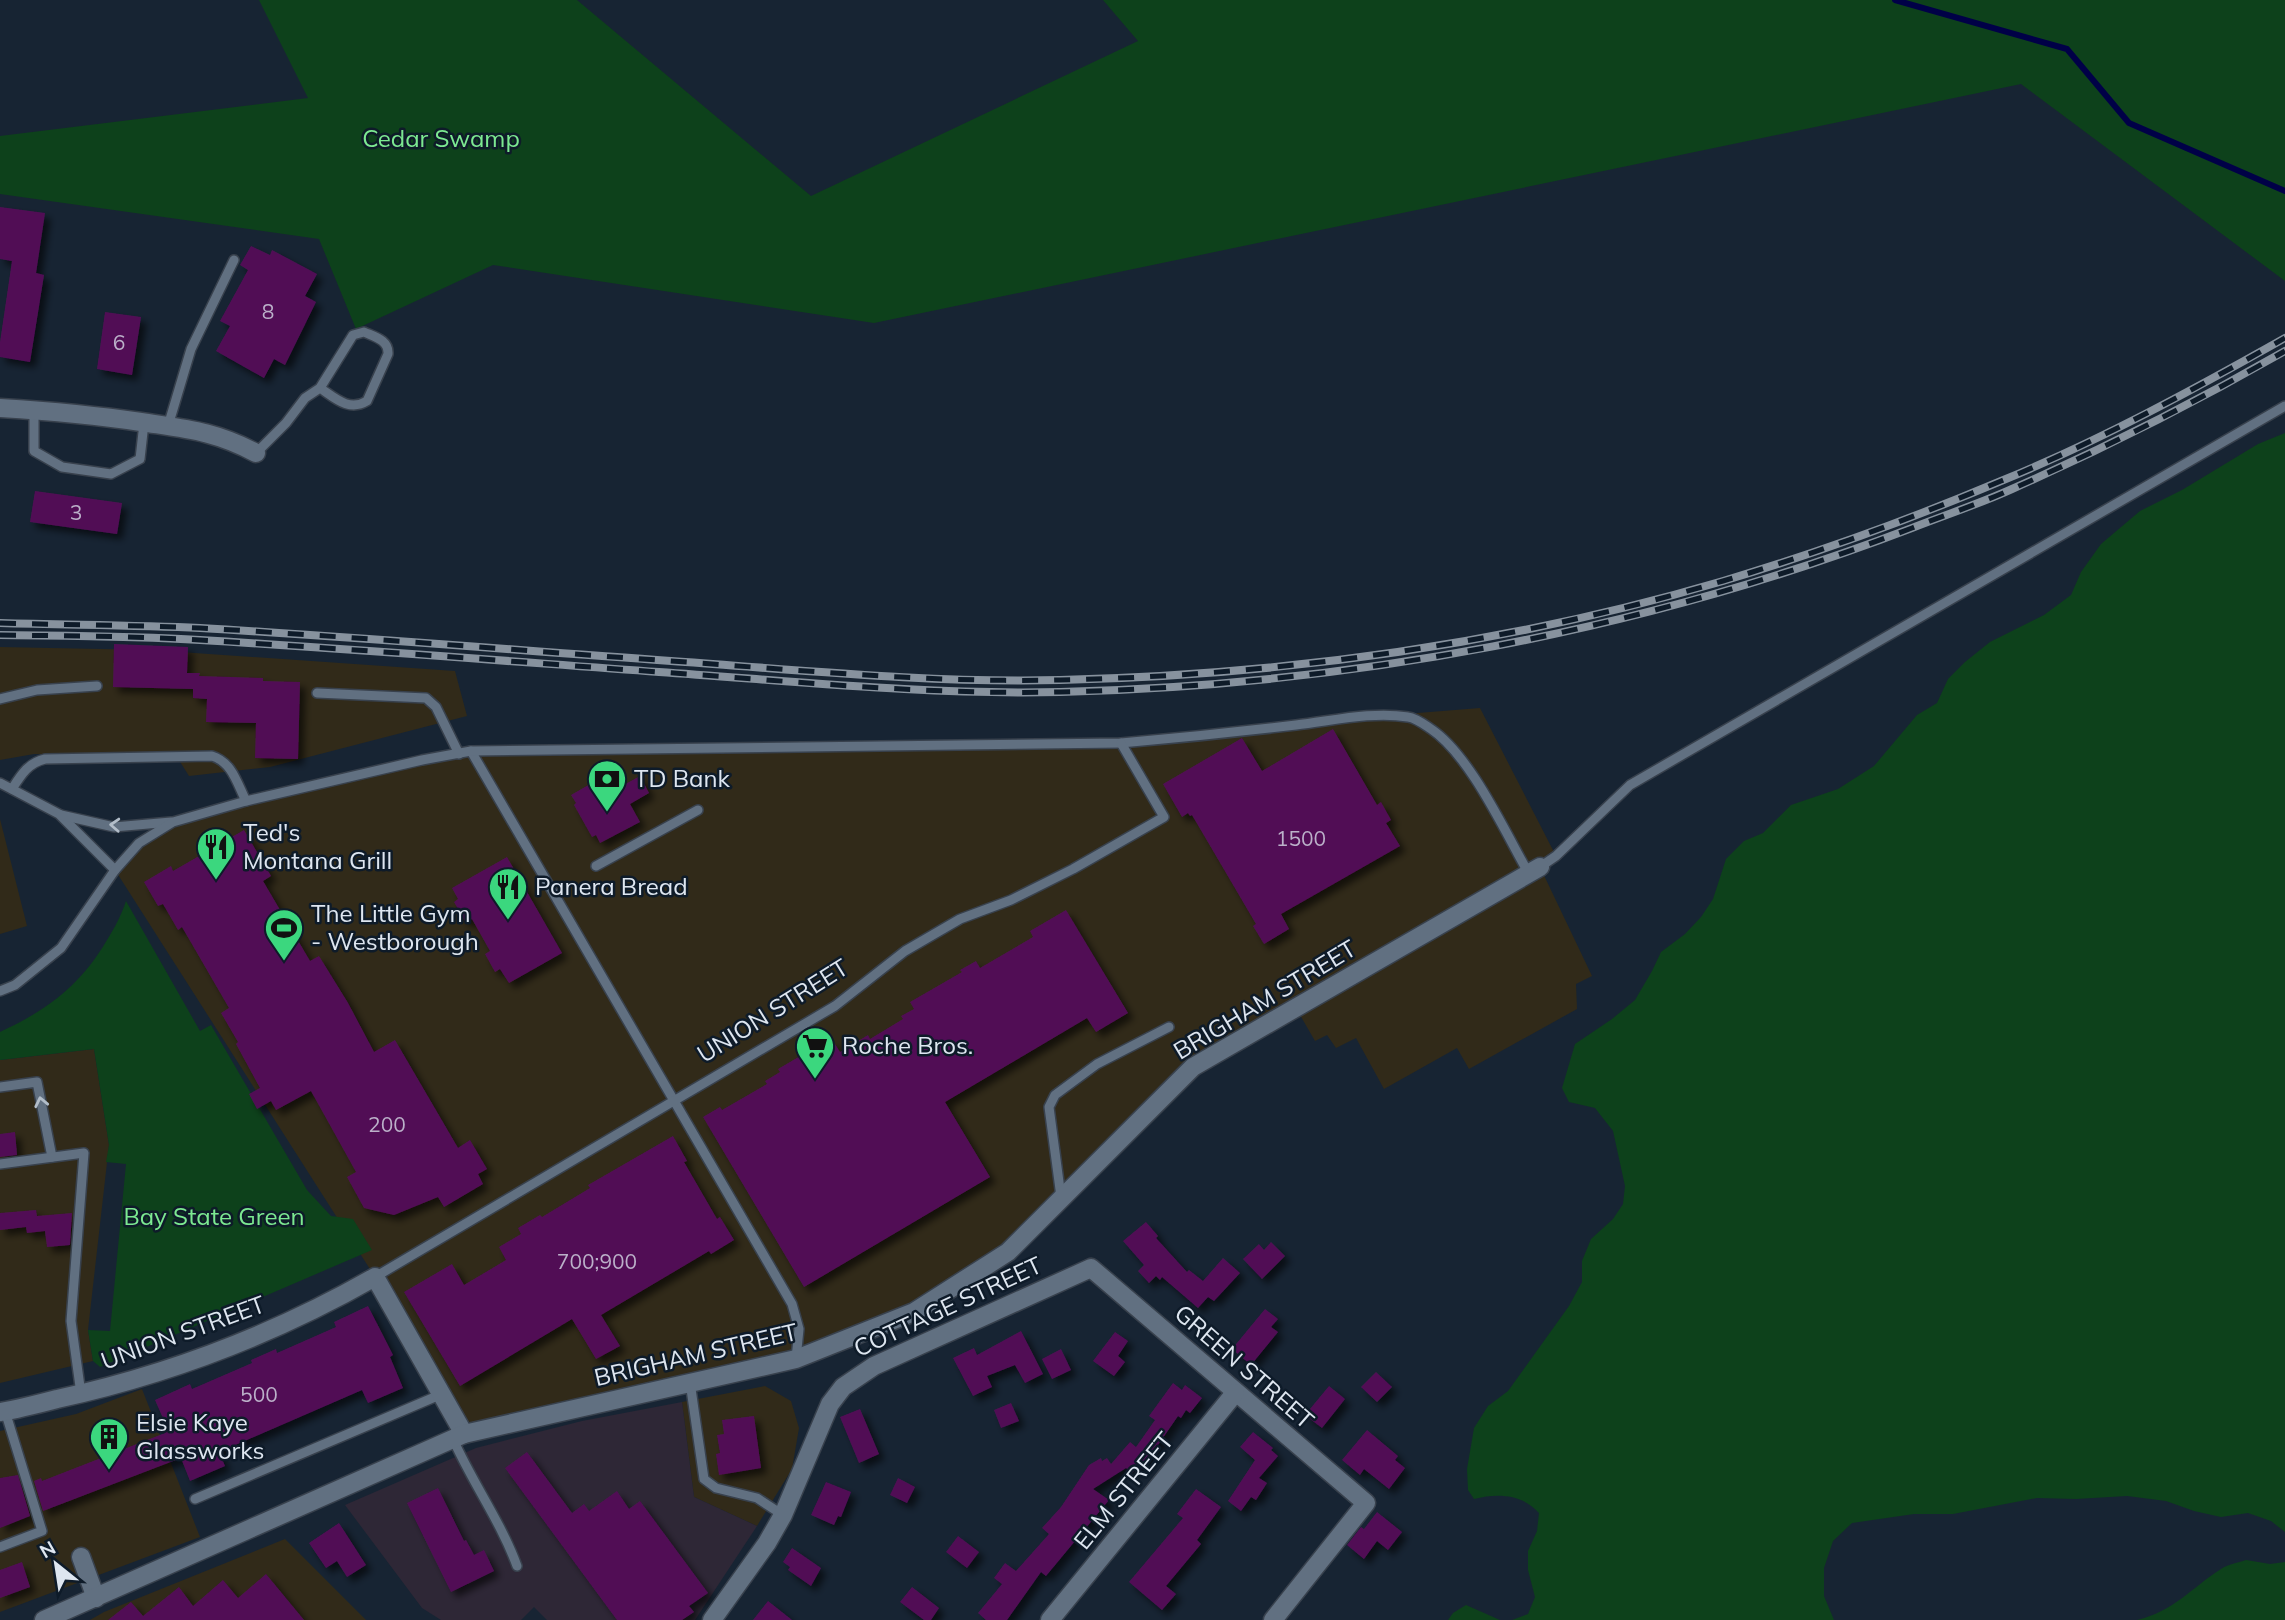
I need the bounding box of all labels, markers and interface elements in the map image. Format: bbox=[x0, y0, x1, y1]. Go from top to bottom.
park label: Cedar Swamp bbox=[362, 123, 520, 153]
house number: 8 bbox=[262, 298, 274, 324]
house number: 6 bbox=[113, 329, 125, 355]
house number: 3 bbox=[70, 499, 82, 525]
bank icon: TD Bank bbox=[586, 758, 628, 813]
place label: TD Bank bbox=[634, 763, 730, 793]
place label: Ted's Montana Grill bbox=[243, 817, 392, 875]
one-way arrow bbox=[109, 818, 120, 833]
house number: 1500 bbox=[1276, 825, 1326, 851]
restaurant icon: Ted's Montana Grill bbox=[195, 826, 237, 881]
restaurant icon: Panera Bread bbox=[487, 866, 529, 921]
place label: Panera Bread bbox=[535, 871, 688, 901]
place label: The Little Gym - Westborough bbox=[311, 898, 479, 956]
sports icon: The Little Gym - Westborough bbox=[263, 907, 305, 962]
street label: BRIGHAM STREET bbox=[1168, 933, 1362, 1065]
street label: UNION STREET bbox=[691, 951, 854, 1069]
supermarket icon: Roche Bros. bbox=[794, 1025, 836, 1080]
place label: Roche Bros. bbox=[842, 1030, 973, 1060]
one-way arrow bbox=[34, 1096, 49, 1108]
house number: 200 bbox=[368, 1111, 406, 1137]
park label: Bay State Green bbox=[123, 1201, 305, 1231]
house number: 700;900 bbox=[557, 1248, 637, 1274]
street label: COTTAGE STREET bbox=[849, 1249, 1047, 1363]
street label: UNION STREET bbox=[96, 1288, 269, 1376]
street label: GREEN STREET bbox=[1169, 1298, 1321, 1435]
street label: BRIGHAM STREET bbox=[591, 1316, 801, 1392]
house number: 500 bbox=[240, 1381, 278, 1407]
place label: Elsie Kaye Glassworks bbox=[136, 1407, 264, 1465]
building icon: Elsie Kaye Glassworks bbox=[88, 1416, 130, 1471]
street label: ELM STREET bbox=[1067, 1425, 1180, 1555]
north arrow bbox=[21, 1529, 91, 1599]
text: N bbox=[35, 1535, 60, 1563]

